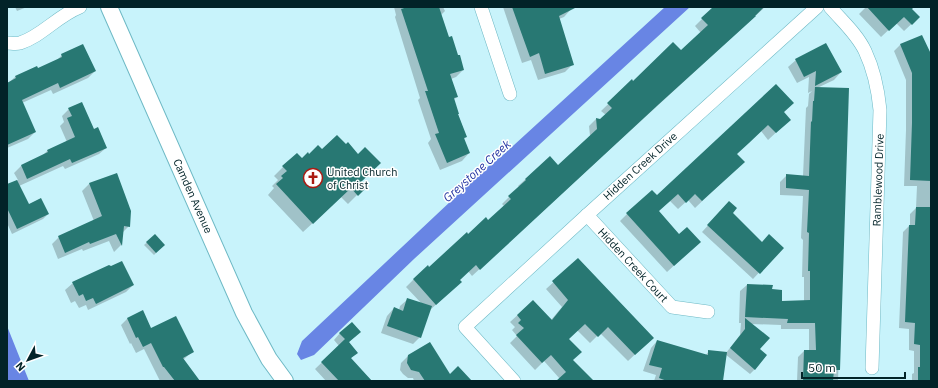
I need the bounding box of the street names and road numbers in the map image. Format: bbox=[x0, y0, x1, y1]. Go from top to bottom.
street label: Hidden Creek Drive bbox=[600, 129, 680, 203]
street label: Ramblewood Drive bbox=[869, 133, 887, 227]
street label: Camden Avenue bbox=[170, 156, 216, 236]
street label: Hidden Creek Court bbox=[595, 225, 671, 305]

